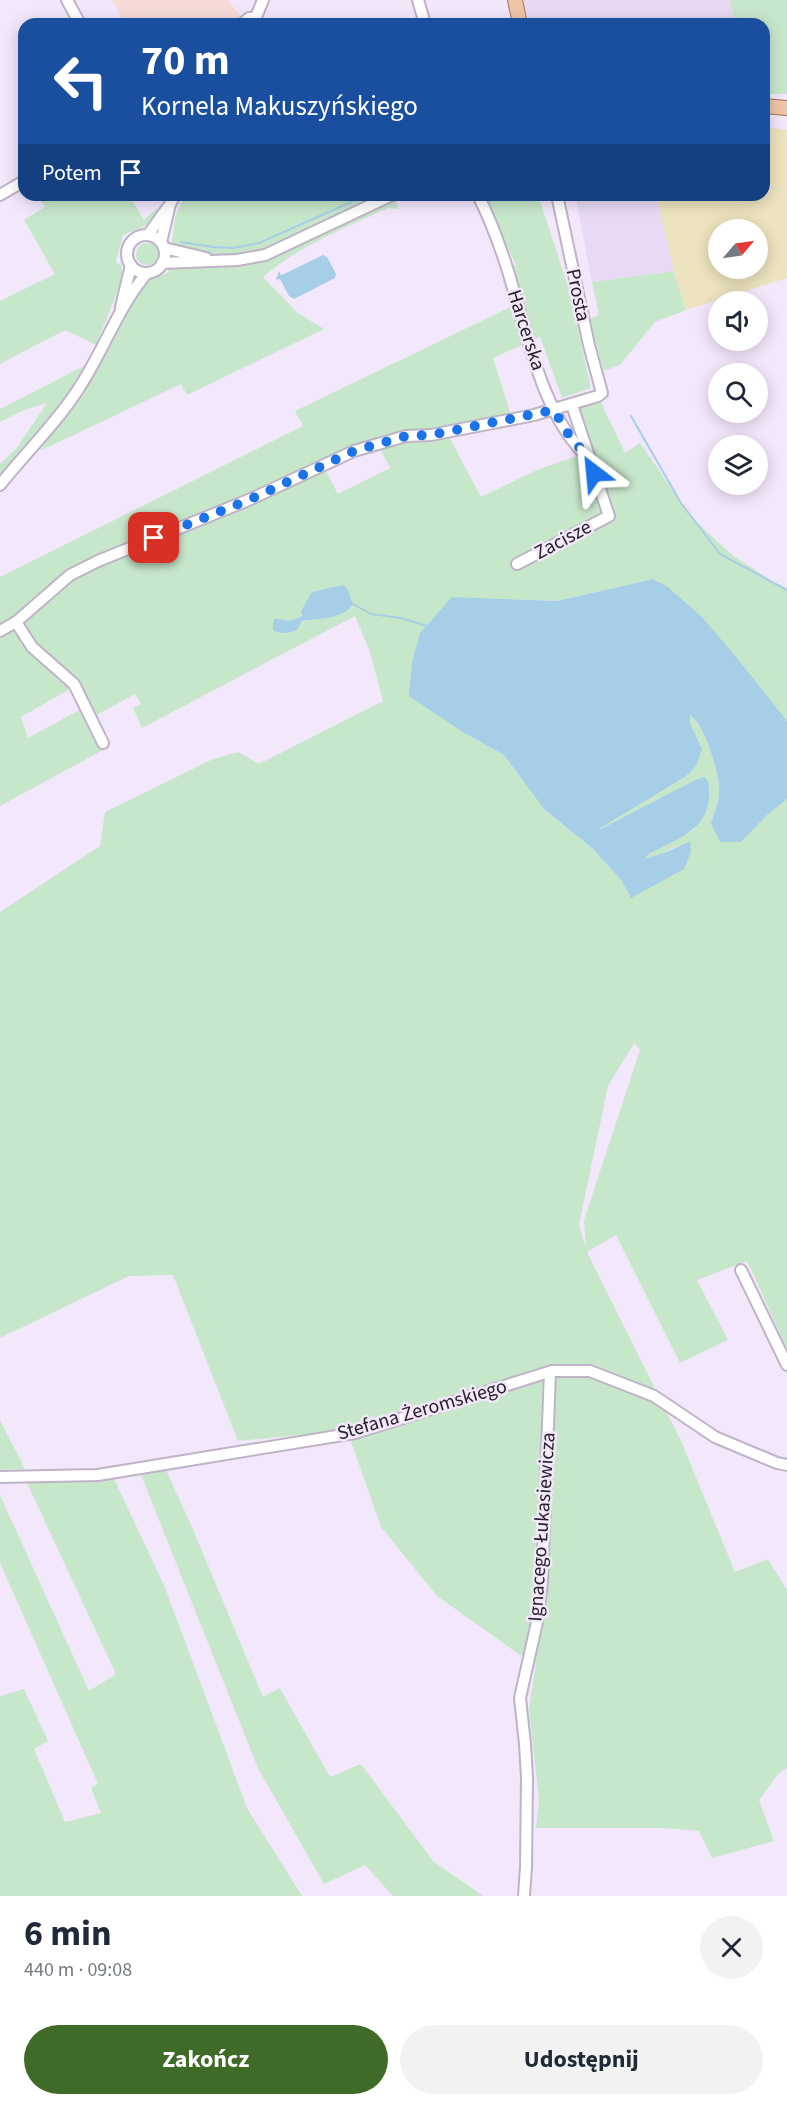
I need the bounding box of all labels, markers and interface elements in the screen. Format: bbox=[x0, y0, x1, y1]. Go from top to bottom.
text: 70 m bbox=[141, 31, 230, 91]
icon: left bbox=[42, 42, 120, 120]
text: Kornela Makuszyńskiego bbox=[141, 87, 418, 126]
icon: arrive bbox=[114, 156, 147, 189]
text: Potem bbox=[42, 157, 102, 189]
north arrow bbox=[708, 219, 768, 279]
map controls bbox=[708, 219, 768, 495]
street label: Prosta bbox=[559, 266, 597, 324]
street label: Harcerska bbox=[500, 286, 552, 374]
button: sound bbox=[708, 291, 768, 351]
button: search bbox=[708, 363, 768, 423]
button: layers bbox=[708, 435, 768, 495]
position arrow bbox=[562, 441, 626, 505]
pin bbox=[128, 512, 179, 563]
street label: Zacisze bbox=[529, 513, 597, 567]
icon: arrive bbox=[137, 521, 170, 554]
street label: Stefana Żeromskiego bbox=[334, 1372, 510, 1448]
street label: Ignacego Łukasiewicza bbox=[521, 1431, 563, 1623]
text: 6 min bbox=[24, 1908, 112, 1959]
button: close bbox=[700, 1916, 763, 1979]
text: 440 m · 09:08 bbox=[24, 1956, 132, 1984]
button: Zakończ bbox=[24, 2025, 388, 2094]
button: Udostępnij bbox=[400, 2025, 763, 2094]

